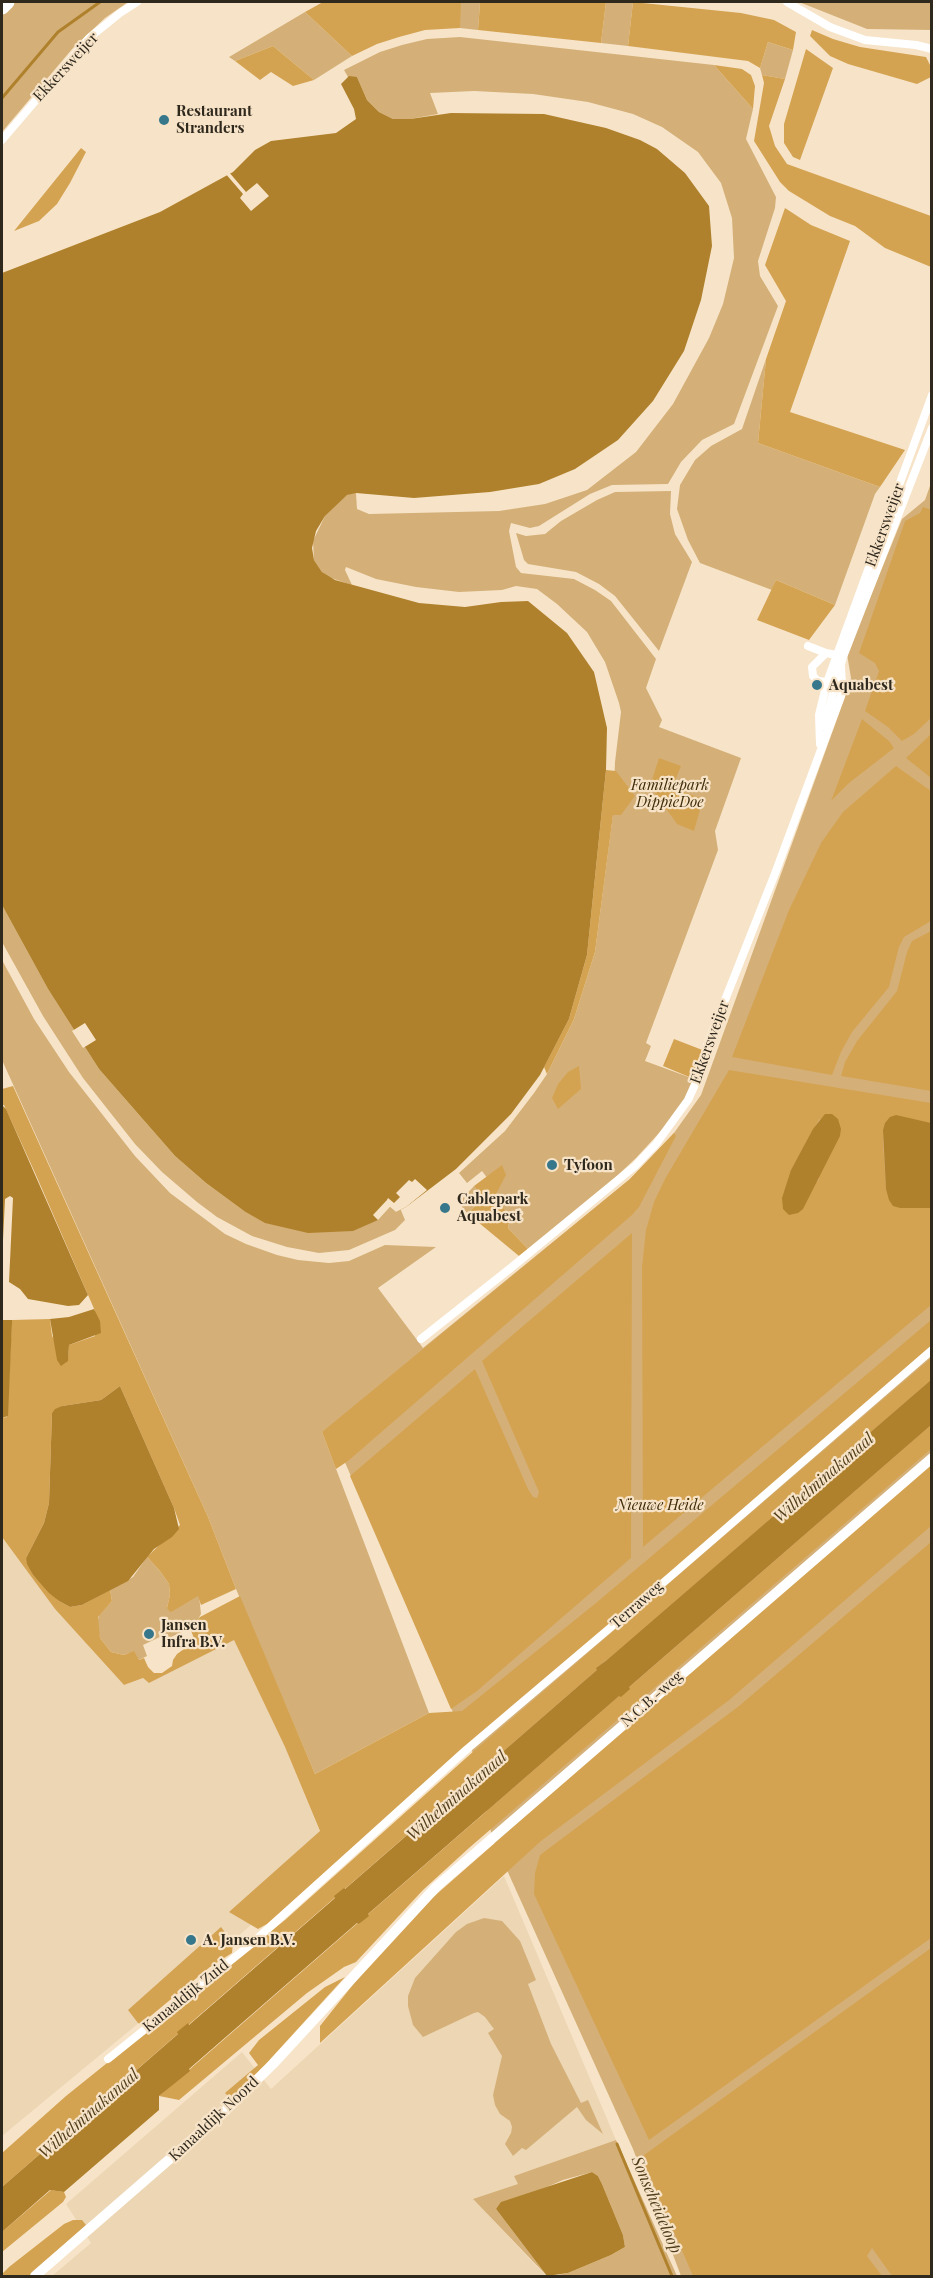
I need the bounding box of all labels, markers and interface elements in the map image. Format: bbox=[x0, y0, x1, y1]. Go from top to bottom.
street label: Ekkersweijer bbox=[30, 29, 102, 105]
place label: Restaurant Stranders bbox=[176, 102, 252, 137]
marker: Restaurant Stranders bbox=[157, 113, 171, 127]
street label: Ekkersweijer bbox=[862, 481, 908, 569]
place label: Aquabest bbox=[829, 676, 893, 694]
marker: Aquabest bbox=[810, 678, 824, 692]
park label: Familiepark DippieDoe bbox=[631, 776, 709, 811]
street label: Ekkersweijer bbox=[687, 998, 733, 1086]
place label: Tyfoon bbox=[564, 1156, 613, 1174]
marker: Tyfoon bbox=[545, 1158, 559, 1172]
place label: Cablepark Aquabest bbox=[457, 1190, 528, 1225]
marker: Cablepark Aquabest bbox=[438, 1201, 452, 1215]
water label: Wilhelminakanaal bbox=[770, 1429, 878, 1527]
park label: Nieuwe Heide bbox=[616, 1496, 704, 1514]
street label: Terraweg bbox=[607, 1577, 667, 1633]
place label: Jansen Infra B.V. bbox=[161, 1616, 225, 1651]
marker: Jansen Infra B.V. bbox=[142, 1627, 156, 1641]
street label: N.C.B.-weg bbox=[617, 1667, 687, 1731]
water label: Wilhelminakanaal bbox=[403, 1747, 511, 1845]
place label: A. Jansen B.V. bbox=[203, 1931, 296, 1949]
marker: A. Jansen B.V. bbox=[184, 1933, 198, 1947]
street label: Kanaaldijk Zuid bbox=[140, 1956, 232, 2036]
water label: Wilhelminakanaal bbox=[35, 2065, 143, 2163]
street label: Kanaaldijk Noord bbox=[165, 2073, 263, 2165]
water label: Sonseheideloop bbox=[627, 2154, 685, 2256]

